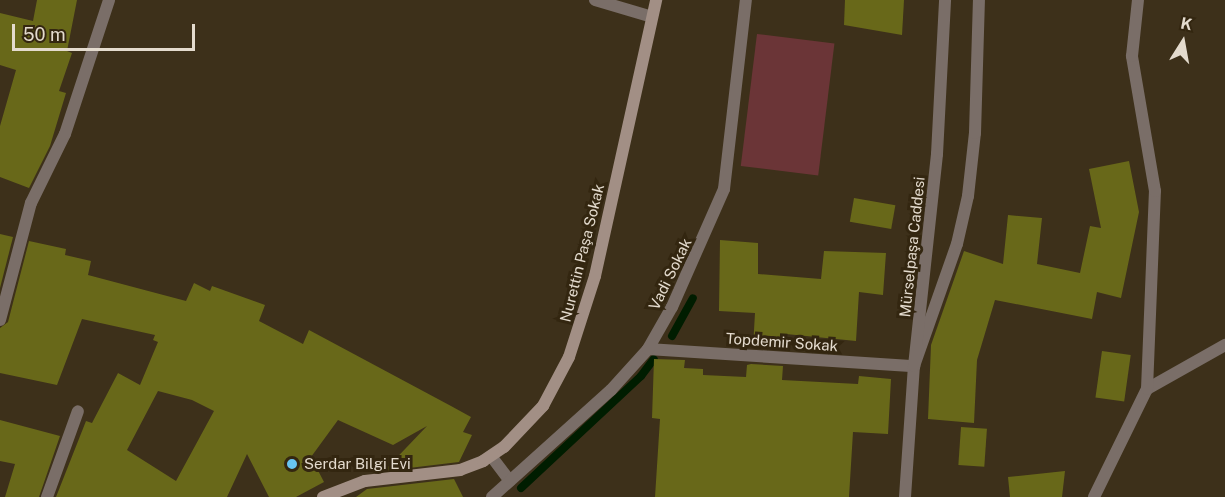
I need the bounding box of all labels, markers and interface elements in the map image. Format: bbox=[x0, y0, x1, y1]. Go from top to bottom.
scale bar bbox=[15, 12, 198, 50]
north arrow bbox=[1153, 12, 1213, 72]
text: K bbox=[1179, 13, 1194, 34]
text: 50 m bbox=[23, 24, 66, 45]
street label: Mürselpaşa Caddesi bbox=[896, 176, 928, 318]
street label: Nurettin Paşa Sokak bbox=[556, 182, 608, 324]
street label: Vadi Sokak bbox=[645, 235, 695, 313]
street label: Topdemir Sokak bbox=[725, 329, 839, 355]
place label: Serdar Bilgi Evi bbox=[304, 455, 411, 473]
marker: Serdar Bilgi Evi bbox=[285, 457, 299, 471]

